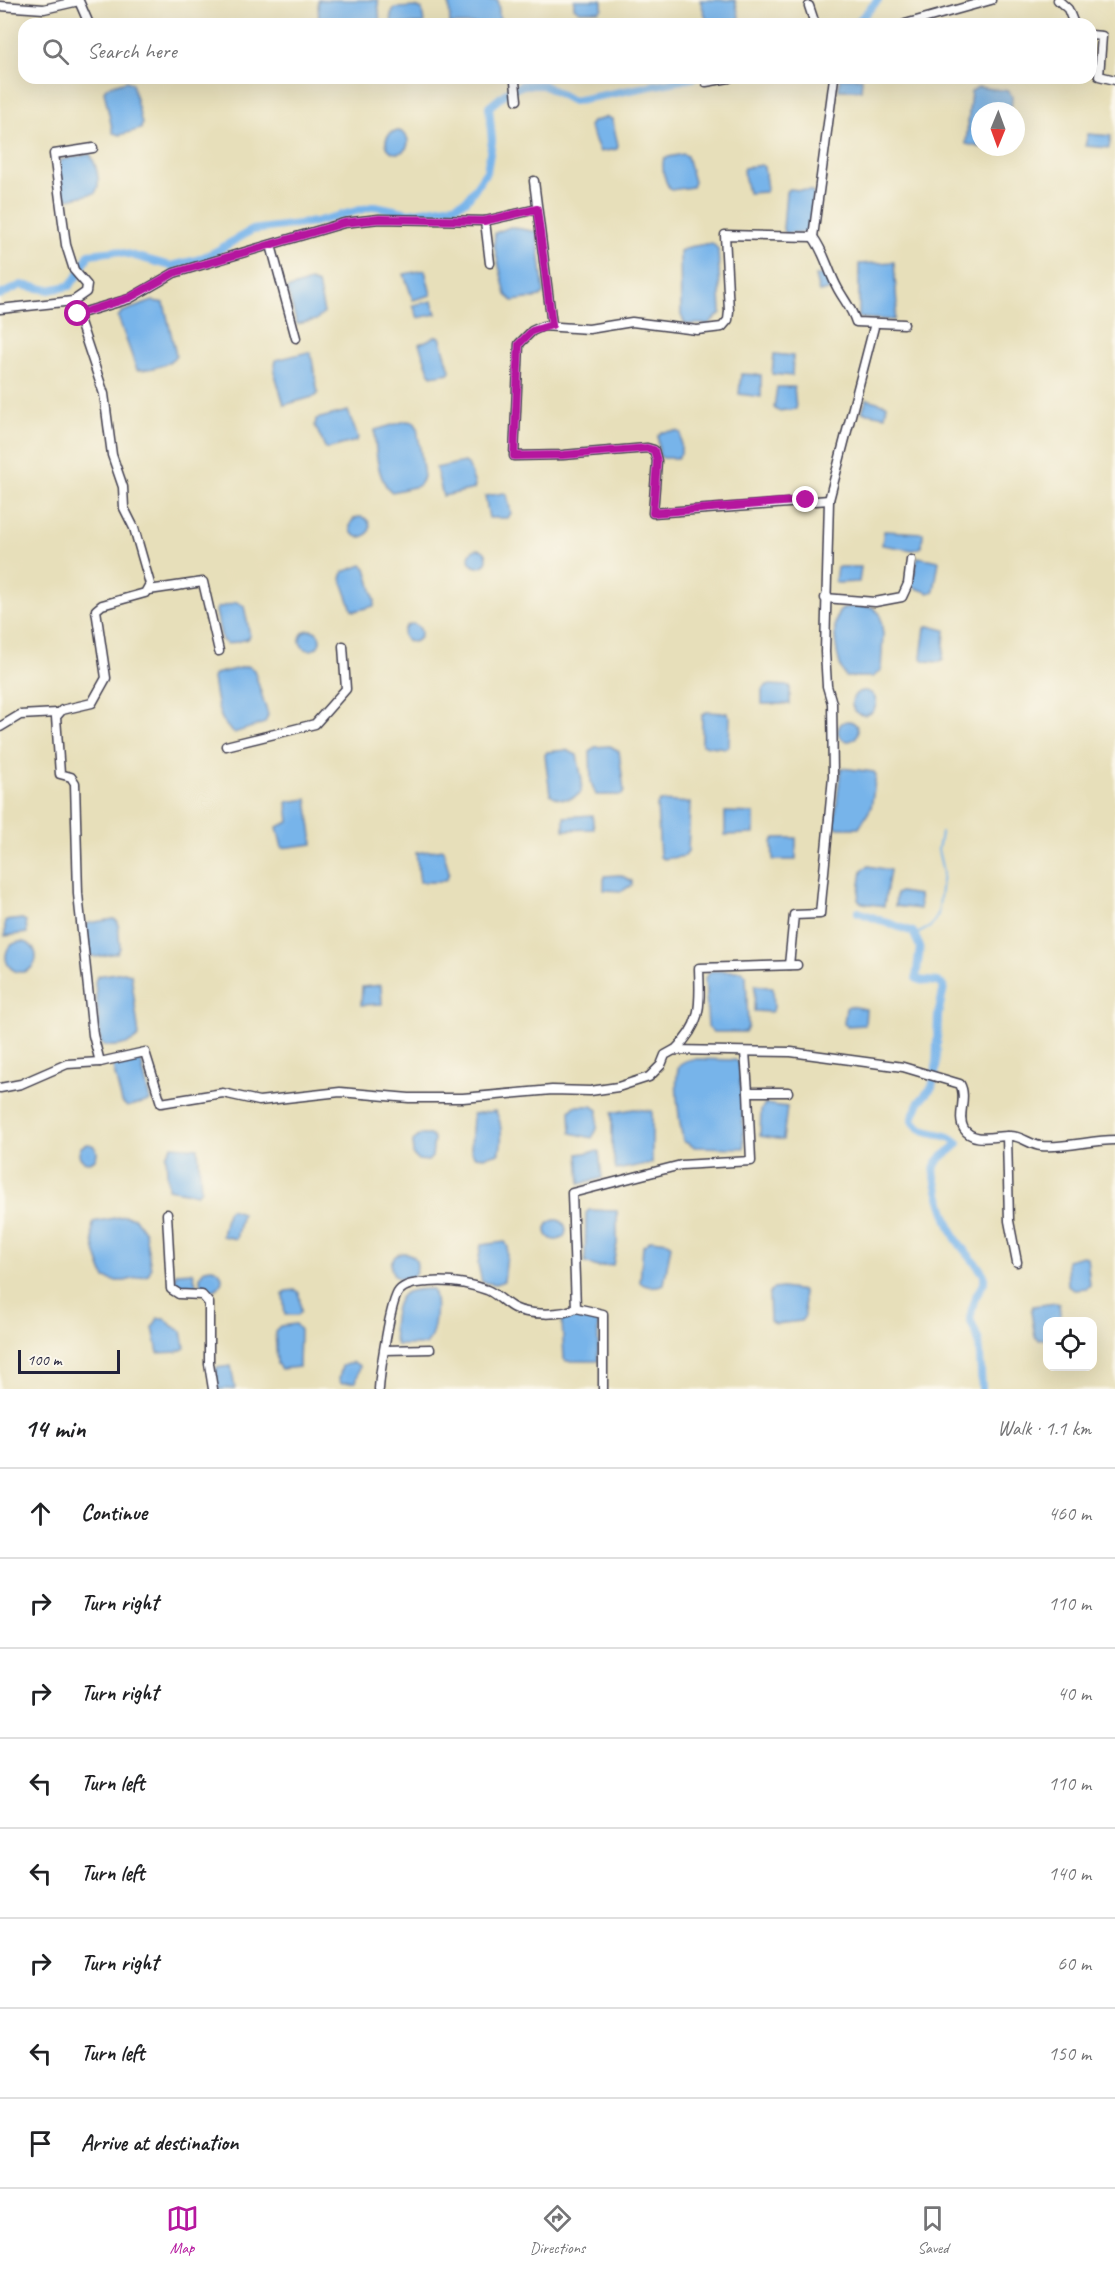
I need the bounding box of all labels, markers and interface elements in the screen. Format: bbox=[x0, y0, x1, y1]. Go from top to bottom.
search box bbox=[18, 18, 1097, 84]
icon: search bbox=[39, 35, 72, 68]
text: Search here bbox=[87, 37, 177, 65]
north arrow bbox=[971, 102, 1025, 156]
route start bbox=[64, 300, 90, 326]
route end bbox=[792, 486, 818, 512]
map controls bbox=[1043, 1317, 1097, 1371]
button: locate bbox=[1043, 1317, 1097, 1371]
scale bar bbox=[18, 1347, 120, 1374]
text: 100 m bbox=[27, 1350, 61, 1370]
text: 14 min bbox=[24, 1412, 86, 1445]
text: Walk · 1.1 km bbox=[997, 1416, 1091, 1441]
icon: ahead bbox=[24, 1497, 57, 1530]
text: Continue bbox=[81, 1499, 147, 1527]
text: 460 m bbox=[1048, 1501, 1091, 1526]
icon: right bbox=[24, 1587, 57, 1620]
text: Turn right bbox=[81, 1589, 158, 1617]
text: 110 m bbox=[1048, 1591, 1091, 1616]
icon: right bbox=[24, 1677, 57, 1710]
text: Turn right bbox=[81, 1679, 158, 1707]
text: 40 m bbox=[1057, 1681, 1091, 1706]
icon: left bbox=[24, 1767, 57, 1800]
text: Turn left bbox=[81, 1769, 145, 1797]
text: 110 m bbox=[1048, 1771, 1091, 1796]
icon: left bbox=[24, 1857, 57, 1890]
text: Turn left bbox=[81, 1859, 145, 1887]
text: 140 m bbox=[1048, 1861, 1091, 1886]
icon: right bbox=[24, 1947, 57, 1980]
text: Turn right bbox=[81, 1949, 158, 1977]
text: 60 m bbox=[1057, 1951, 1091, 1976]
icon: left bbox=[24, 2037, 57, 2070]
text: Turn left bbox=[81, 2039, 145, 2067]
text: 150 m bbox=[1048, 2041, 1091, 2066]
icon: arrive bbox=[24, 2127, 57, 2160]
text: Arrive at destination bbox=[81, 2129, 238, 2157]
tab: Map bbox=[166, 2202, 199, 2258]
tab: Directions bbox=[530, 2202, 585, 2258]
tab: Saved bbox=[916, 2202, 949, 2258]

